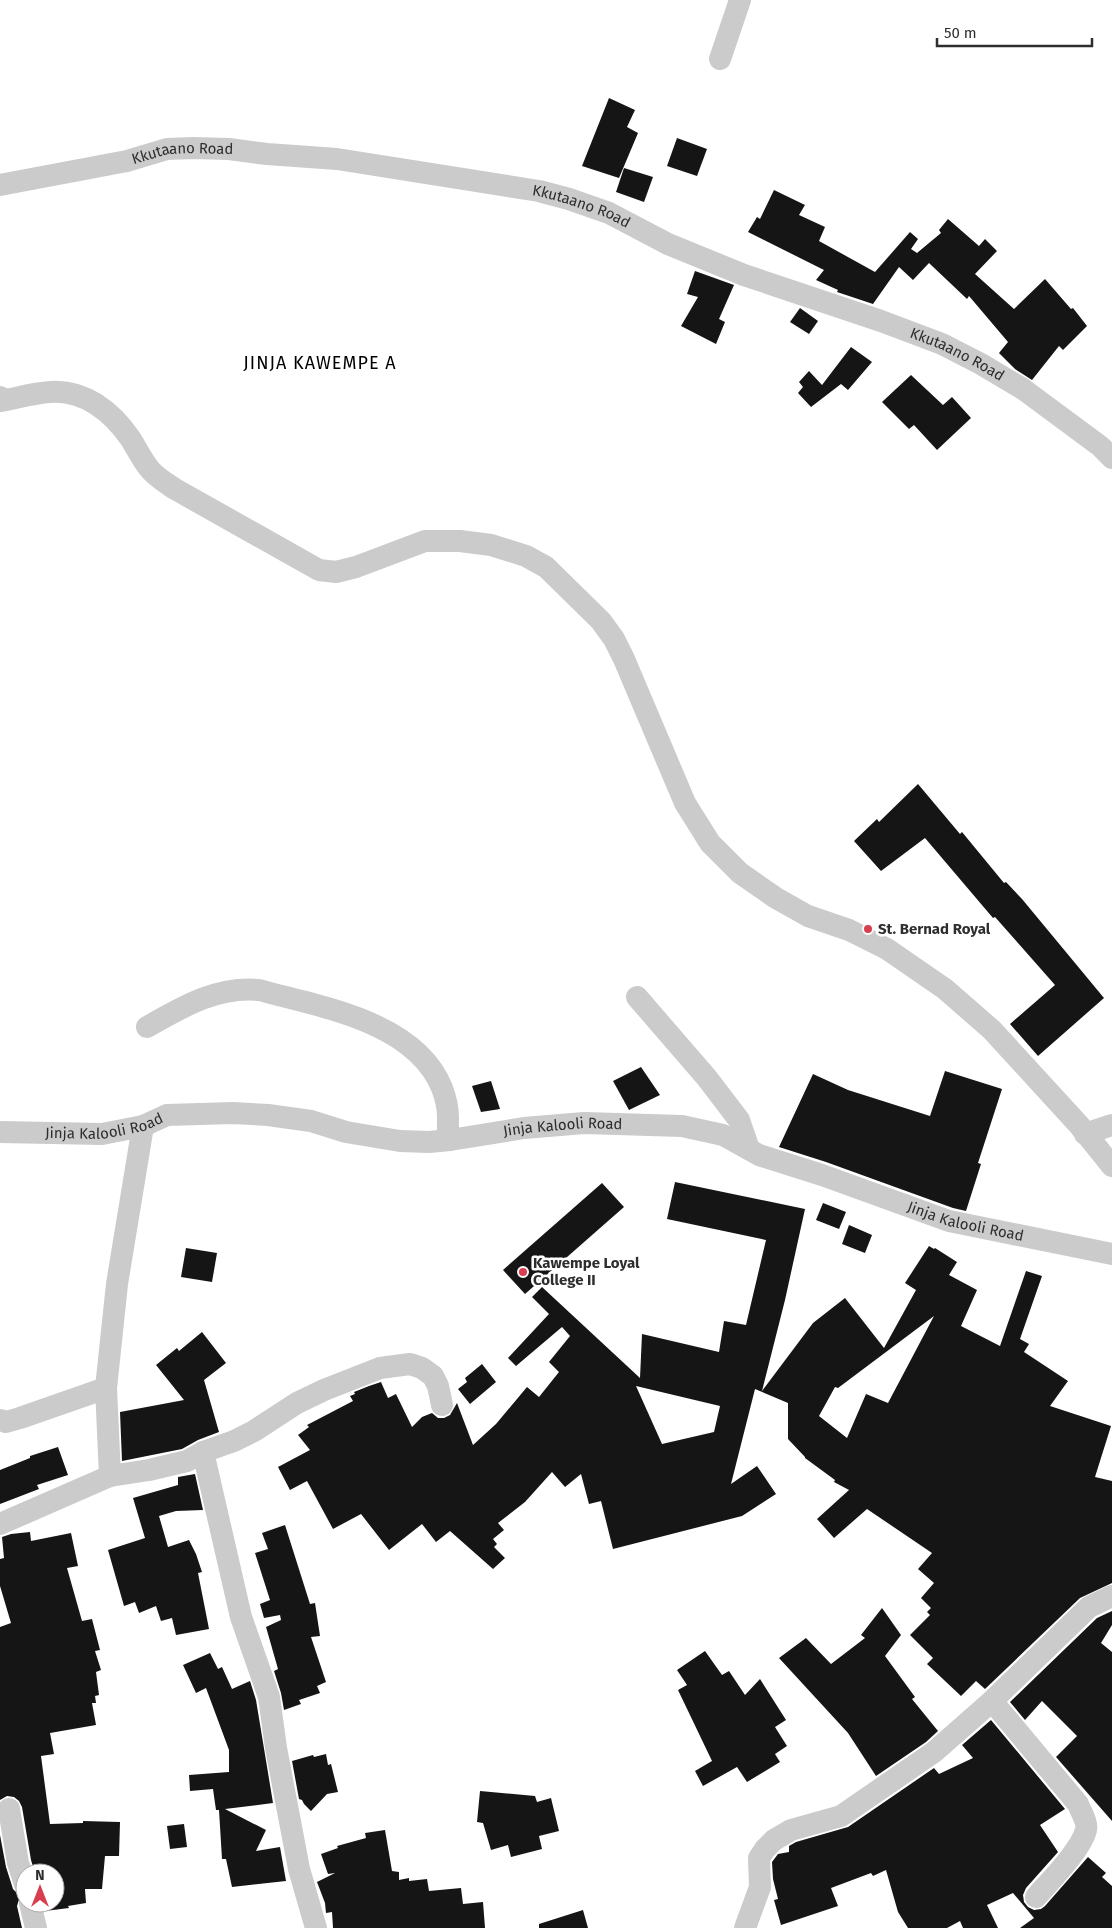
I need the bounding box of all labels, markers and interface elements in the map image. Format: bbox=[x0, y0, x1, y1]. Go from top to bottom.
scale bar bbox=[937, 15, 1092, 47]
text: 50 m bbox=[944, 24, 977, 42]
street label: Kkutaano Road bbox=[129, 139, 234, 168]
street label: Kkutaano Road bbox=[531, 181, 634, 232]
street label: Kkutaano Road bbox=[908, 324, 1008, 385]
district label: JINJA KAWEMPE A bbox=[243, 352, 397, 374]
place label: St. Bernad Royal bbox=[878, 920, 991, 938]
marker: St. Bernad Royal bbox=[862, 923, 874, 935]
street label: Jinja Kalooli Road bbox=[45, 1109, 166, 1143]
street label: Jinja Kalooli Road bbox=[502, 1114, 623, 1140]
street label: Jinja Kalooli Road bbox=[905, 1198, 1025, 1245]
place label: Kawempe Loyal College II bbox=[533, 1254, 640, 1289]
marker: Kawempe Loyal College II bbox=[517, 1266, 529, 1278]
north arrow bbox=[15, 1863, 65, 1913]
text: N bbox=[35, 1867, 45, 1884]

